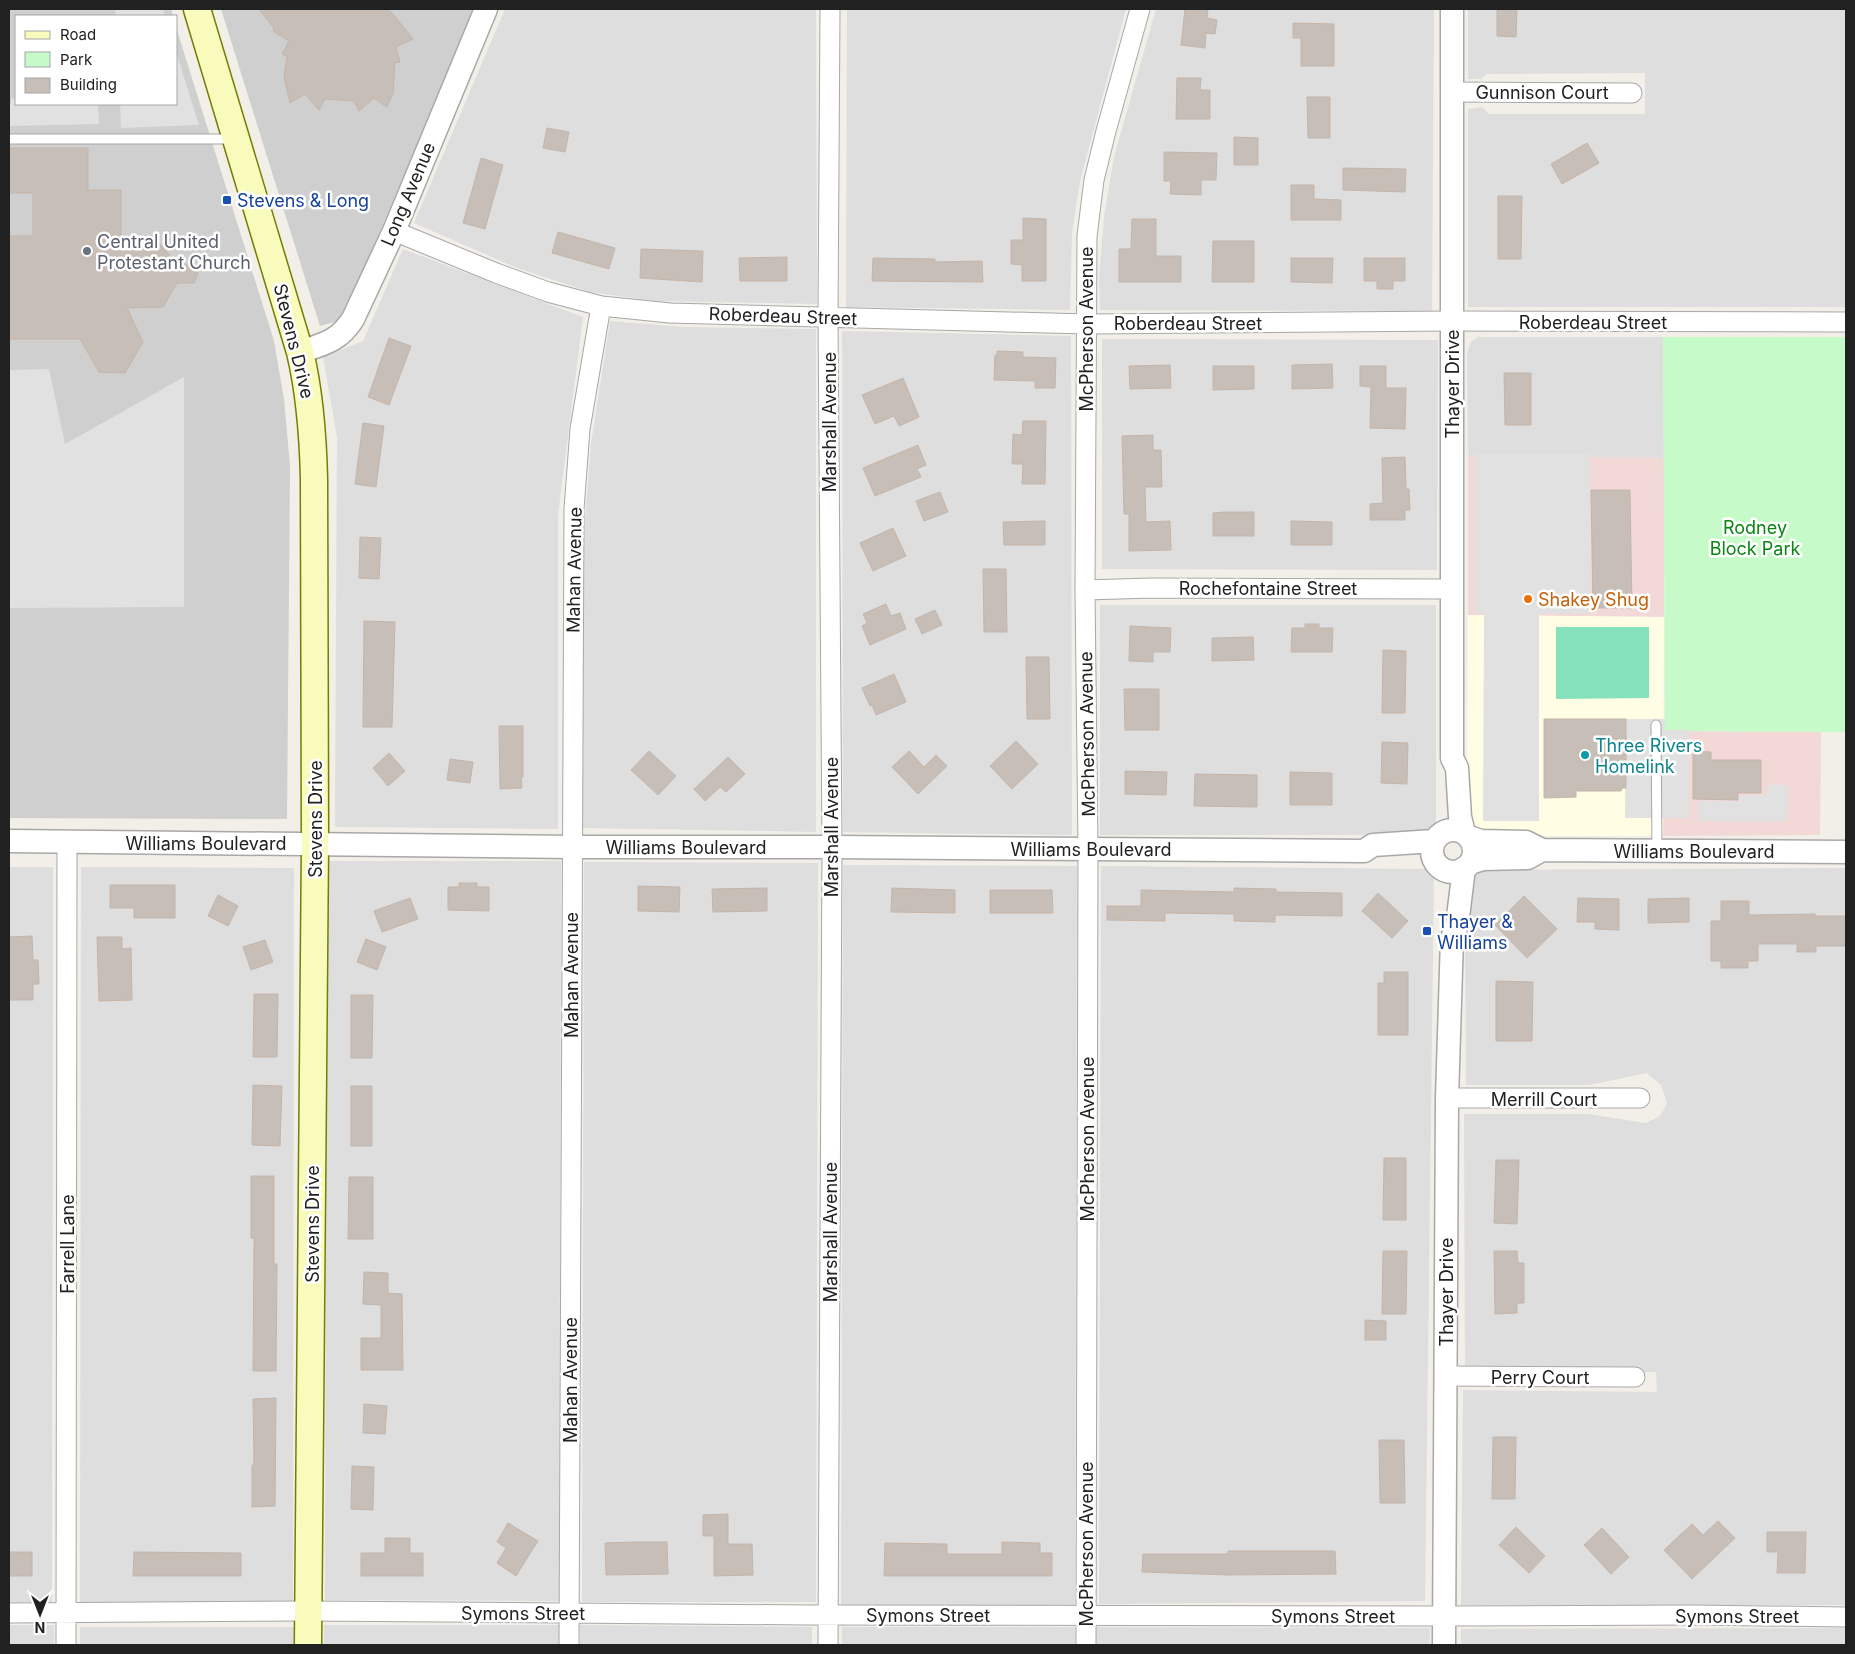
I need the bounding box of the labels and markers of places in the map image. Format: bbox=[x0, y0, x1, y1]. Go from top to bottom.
place label: Stevens & Long bbox=[237, 190, 369, 211]
marker: Stevens & Long bbox=[221, 194, 233, 206]
place label: Central United Protestant Church bbox=[97, 231, 251, 273]
marker: Central United Protestant Church bbox=[81, 245, 93, 257]
place label: Shakey Shug bbox=[1538, 589, 1649, 610]
marker: Shakey Shug bbox=[1522, 593, 1534, 605]
place label: Three Rivers Homelink bbox=[1595, 735, 1702, 777]
marker: Three Rivers Homelink bbox=[1579, 749, 1591, 761]
place label: Thayer & Williams bbox=[1437, 911, 1513, 953]
marker: Thayer & Williams bbox=[1421, 925, 1433, 937]

